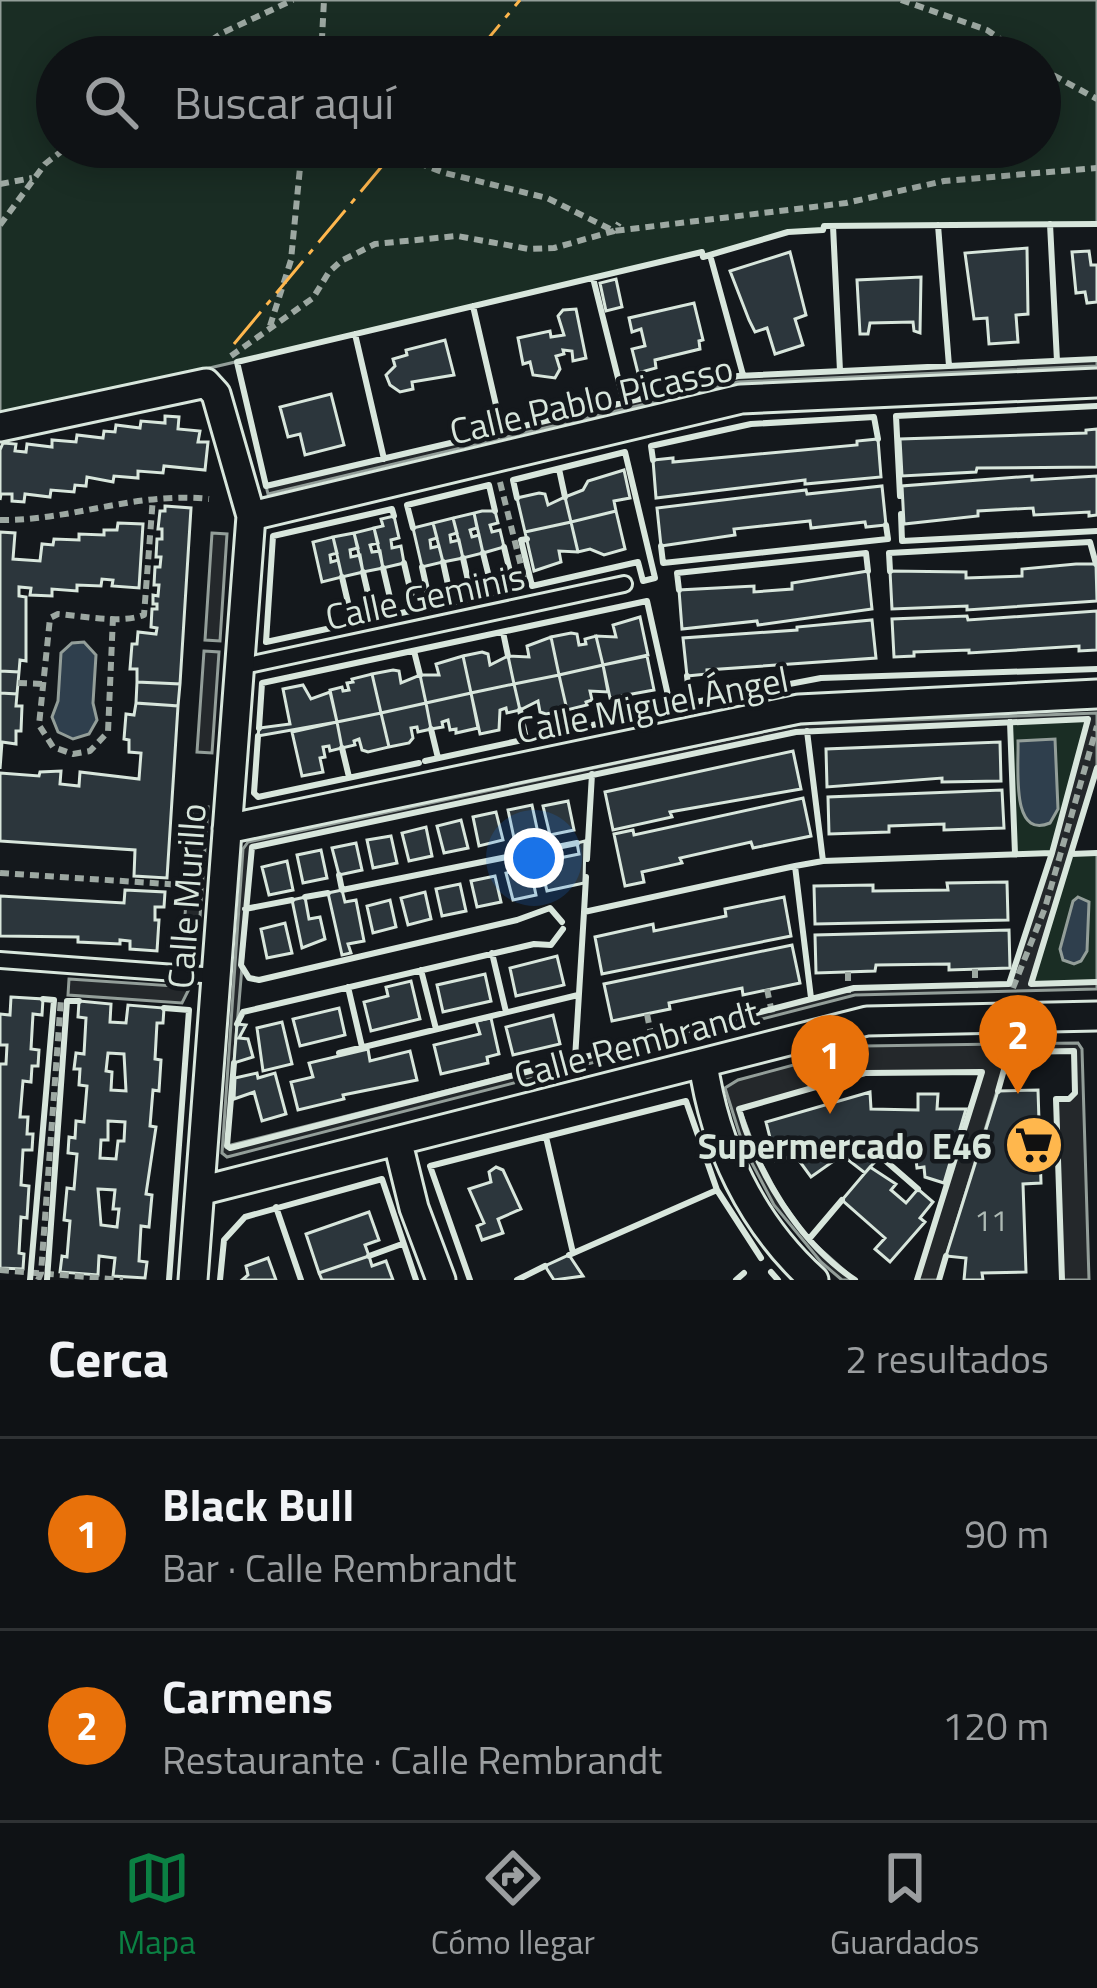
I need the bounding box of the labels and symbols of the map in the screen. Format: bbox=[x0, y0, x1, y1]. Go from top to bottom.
street label: Calle Pablo Picasso bbox=[444, 340, 738, 458]
street label: Calle Geminis bbox=[320, 548, 530, 644]
street label: Calle Miguel Ángel bbox=[511, 651, 793, 757]
street label: Calle Murillo bbox=[152, 801, 220, 991]
your location bbox=[504, 828, 564, 888]
street label: Calle Rembrandt bbox=[508, 984, 765, 1102]
pin: 2 bbox=[979, 995, 1057, 1094]
pin: 1 bbox=[791, 1015, 869, 1114]
supermarket icon: Supermercado E46 bbox=[1003, 1114, 1065, 1176]
place label: Supermercado E46 bbox=[698, 1118, 992, 1173]
house number: 11 bbox=[974, 1197, 1008, 1243]

